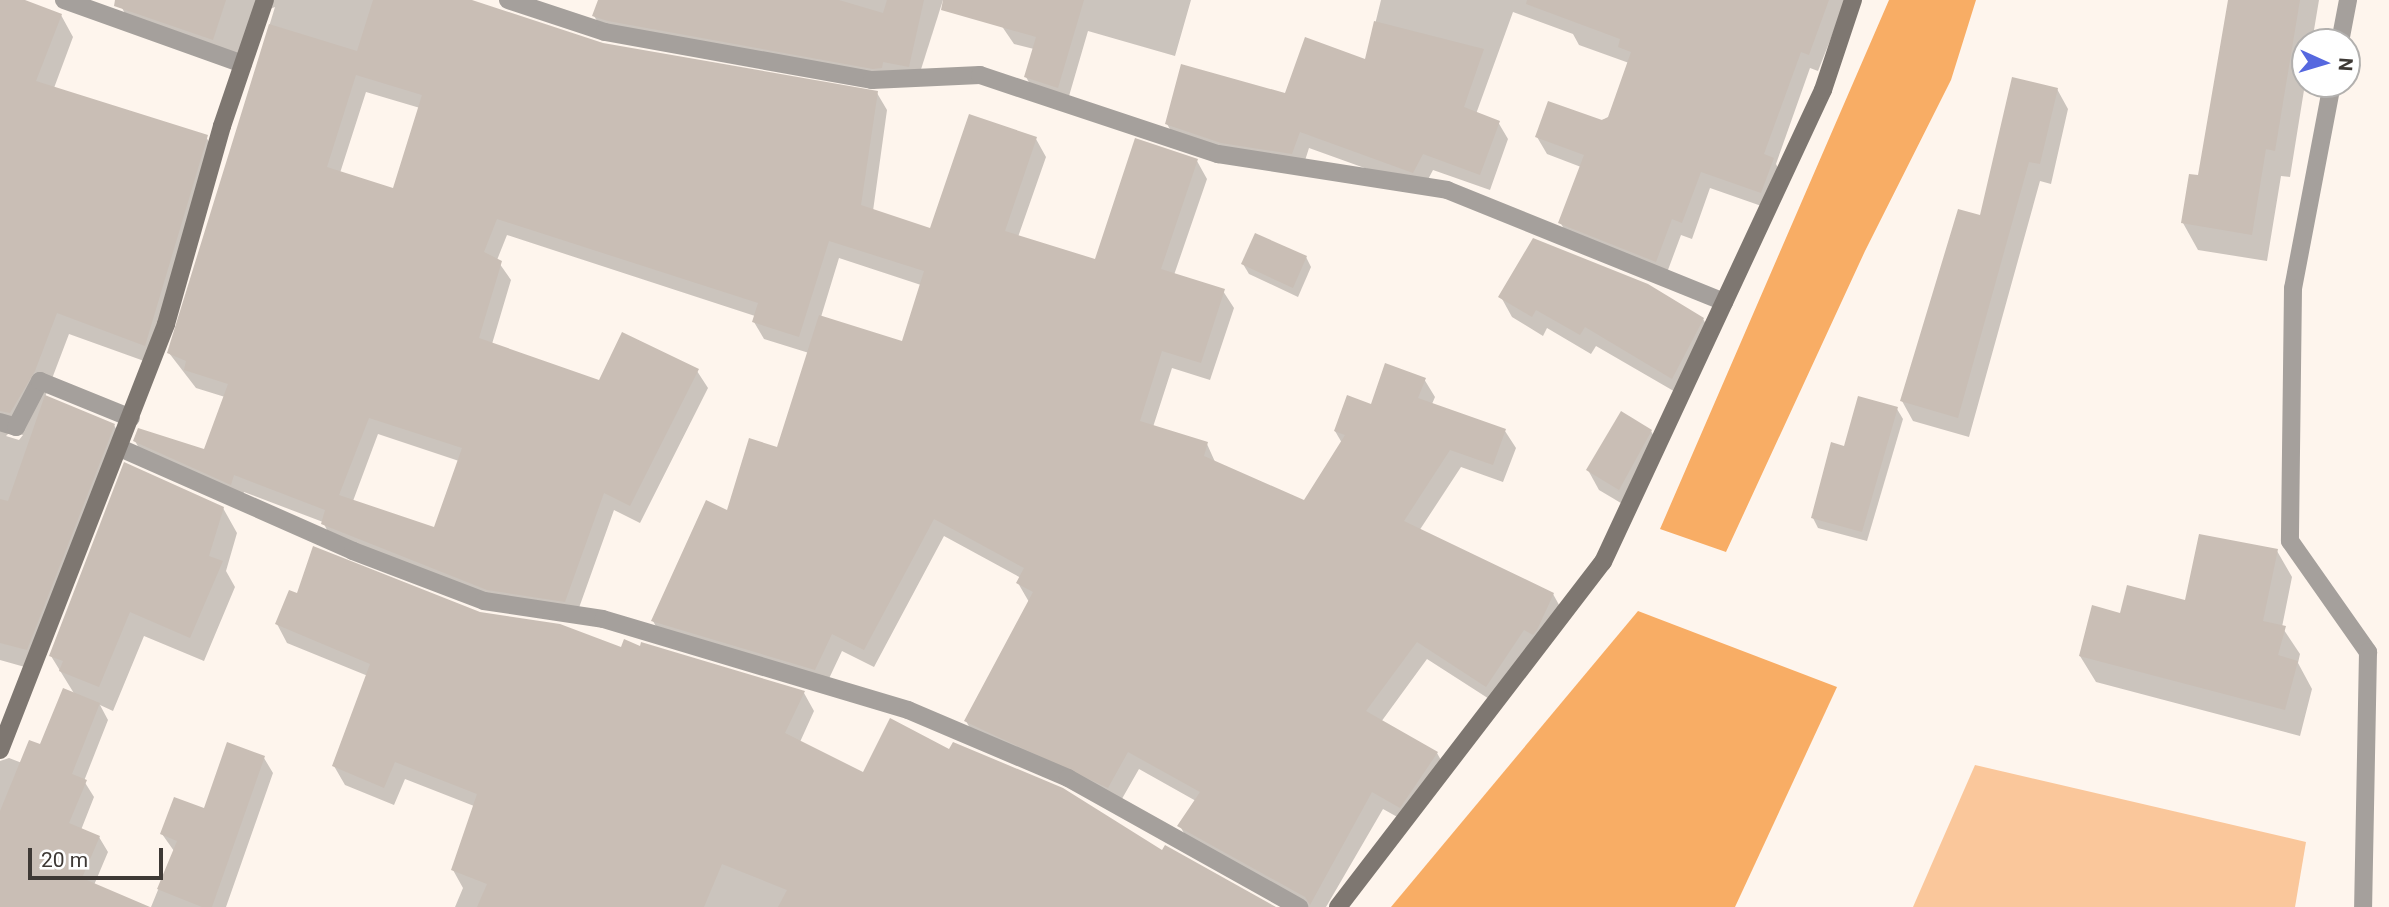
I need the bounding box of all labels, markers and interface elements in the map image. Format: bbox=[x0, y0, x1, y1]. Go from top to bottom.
north arrow bbox=[2291, 28, 2361, 98]
text: N bbox=[2334, 57, 2357, 72]
scale bar bbox=[32, 834, 166, 878]
text: 20 m bbox=[41, 848, 88, 872]

